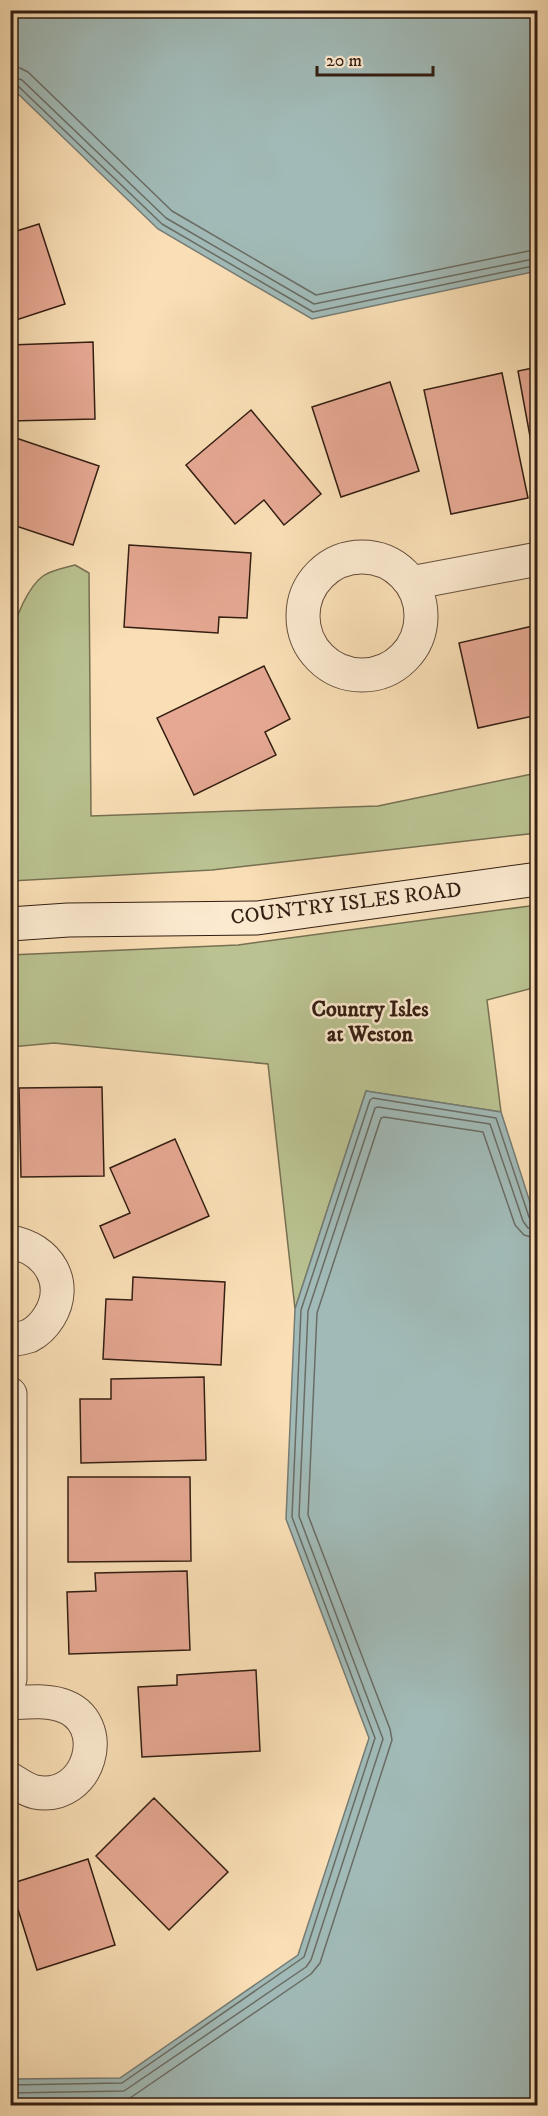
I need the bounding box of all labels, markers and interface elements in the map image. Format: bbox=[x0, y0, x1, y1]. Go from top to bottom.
scale bar bbox=[317, 39, 432, 77]
text: 20 m bbox=[326, 50, 362, 72]
street label: COUNTRY ISLES ROAD bbox=[229, 877, 463, 931]
district label: Country Isles at Weston bbox=[311, 996, 429, 1048]

